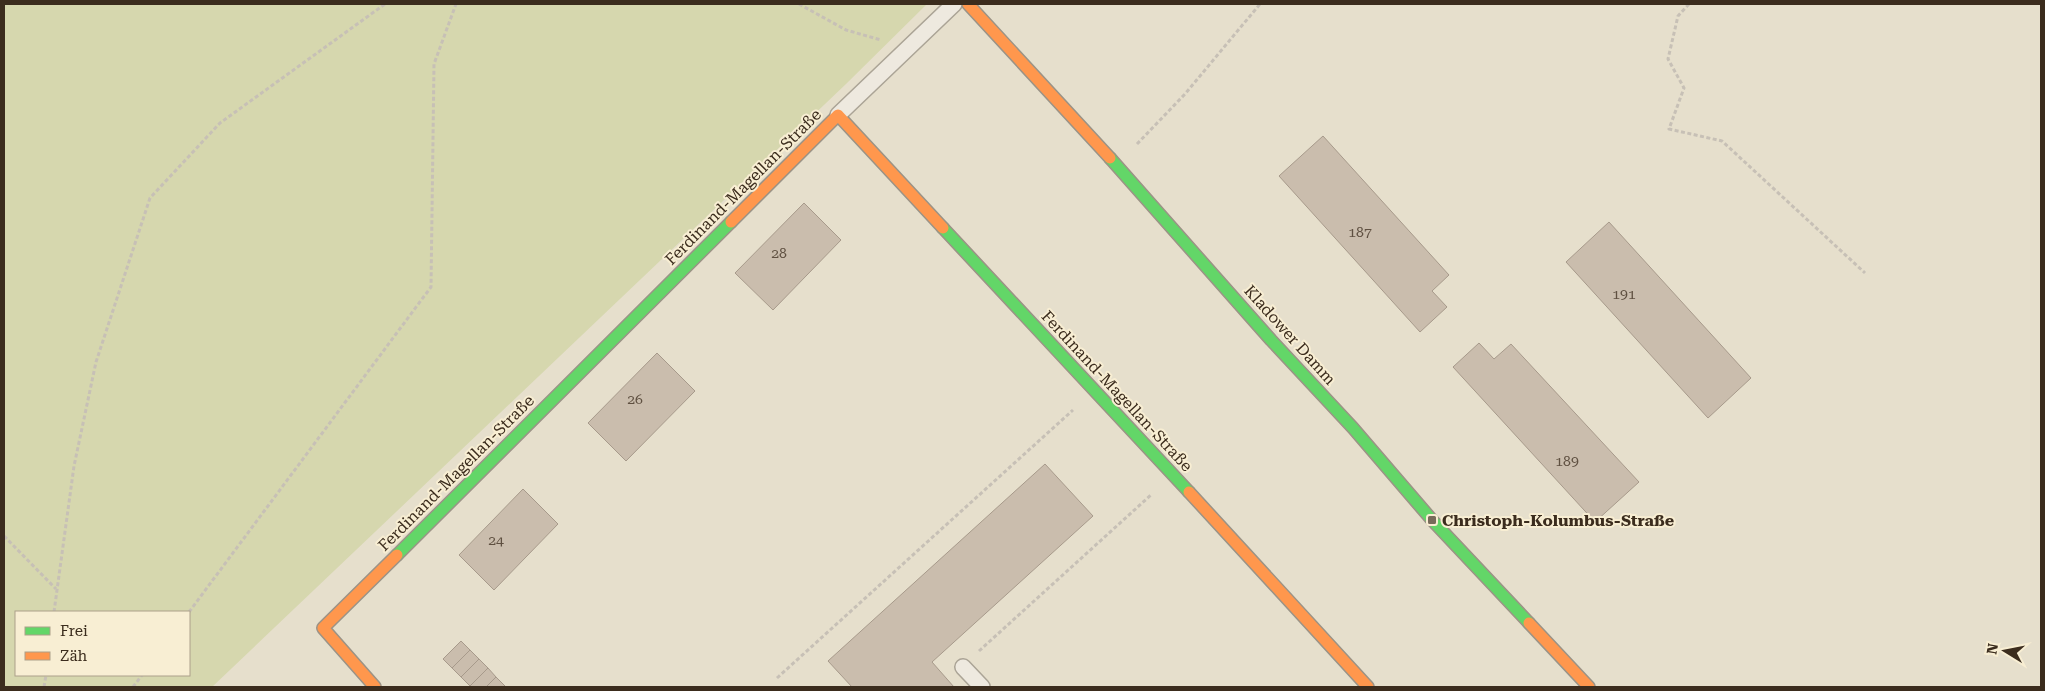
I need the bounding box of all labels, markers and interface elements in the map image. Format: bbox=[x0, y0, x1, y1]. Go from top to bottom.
street label: Ferdinand-Magellan-Straße bbox=[661, 105, 825, 269]
house number: 187 bbox=[1348, 224, 1372, 240]
house number: 28 bbox=[771, 245, 787, 261]
street label: Kladower Damm bbox=[1240, 281, 1340, 389]
house number: 191 bbox=[1612, 286, 1636, 302]
street label: Ferdinand-Magellan-Straße bbox=[1037, 307, 1197, 475]
street label: Ferdinand-Magellan-Straße bbox=[374, 391, 538, 555]
house number: 26 bbox=[627, 391, 643, 407]
house number: 189 bbox=[1555, 453, 1579, 469]
place label: Christoph-Kolumbus-Straße bbox=[1442, 511, 1674, 530]
marker: Christoph-Kolumbus-Straße bbox=[1426, 514, 1438, 526]
house number: 24 bbox=[488, 532, 504, 548]
legend bbox=[15, 611, 190, 676]
text: Frei bbox=[60, 622, 88, 640]
north arrow bbox=[1980, 626, 2030, 676]
text: N bbox=[1983, 642, 2001, 655]
text: Zäh bbox=[60, 647, 88, 665]

